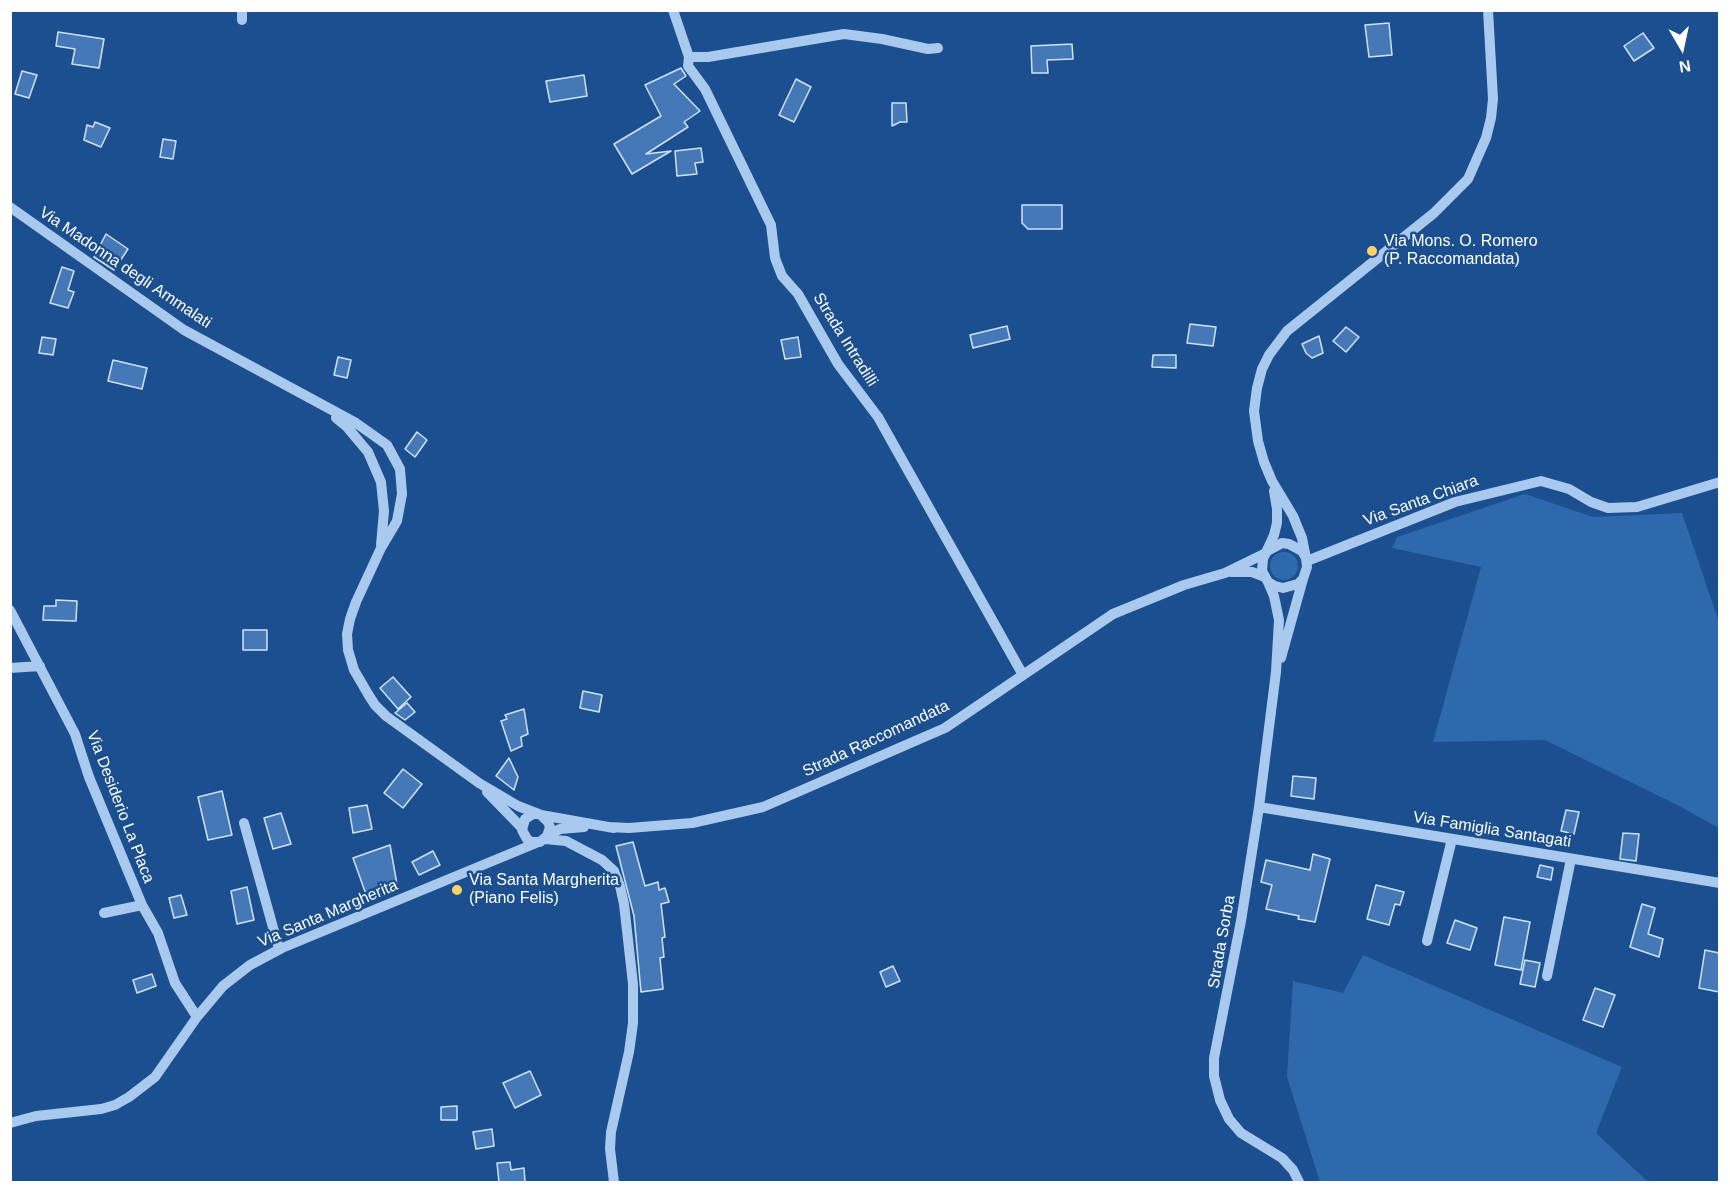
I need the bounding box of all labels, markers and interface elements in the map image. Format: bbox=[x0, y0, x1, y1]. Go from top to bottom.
north arrow bbox=[1652, 18, 1712, 78]
text: N bbox=[1678, 57, 1692, 76]
street label: Via Madonna degli Ammalati bbox=[35, 203, 215, 333]
place label: Via Mons. O. Romero (P. Raccomandata) bbox=[1384, 232, 1538, 270]
marker: Via Mons. O. Romero (P. Raccomandata) bbox=[1365, 244, 1379, 258]
street label: Strada Intradilli bbox=[809, 290, 881, 390]
street label: Via Santa Chiara bbox=[1361, 471, 1481, 531]
street label: Strada Raccomandata bbox=[800, 697, 952, 781]
street label: Via Desiderio La Placa bbox=[82, 728, 158, 886]
street label: Via Famiglia Santagati bbox=[1412, 808, 1572, 852]
place label: Via Santa Margherita (Piano Felis) bbox=[469, 871, 619, 909]
street label: Via Santa Margherita bbox=[255, 876, 401, 952]
marker: Via Santa Margherita (Piano Felis) bbox=[450, 883, 464, 897]
street label: Strada Sorba bbox=[1204, 894, 1240, 990]

